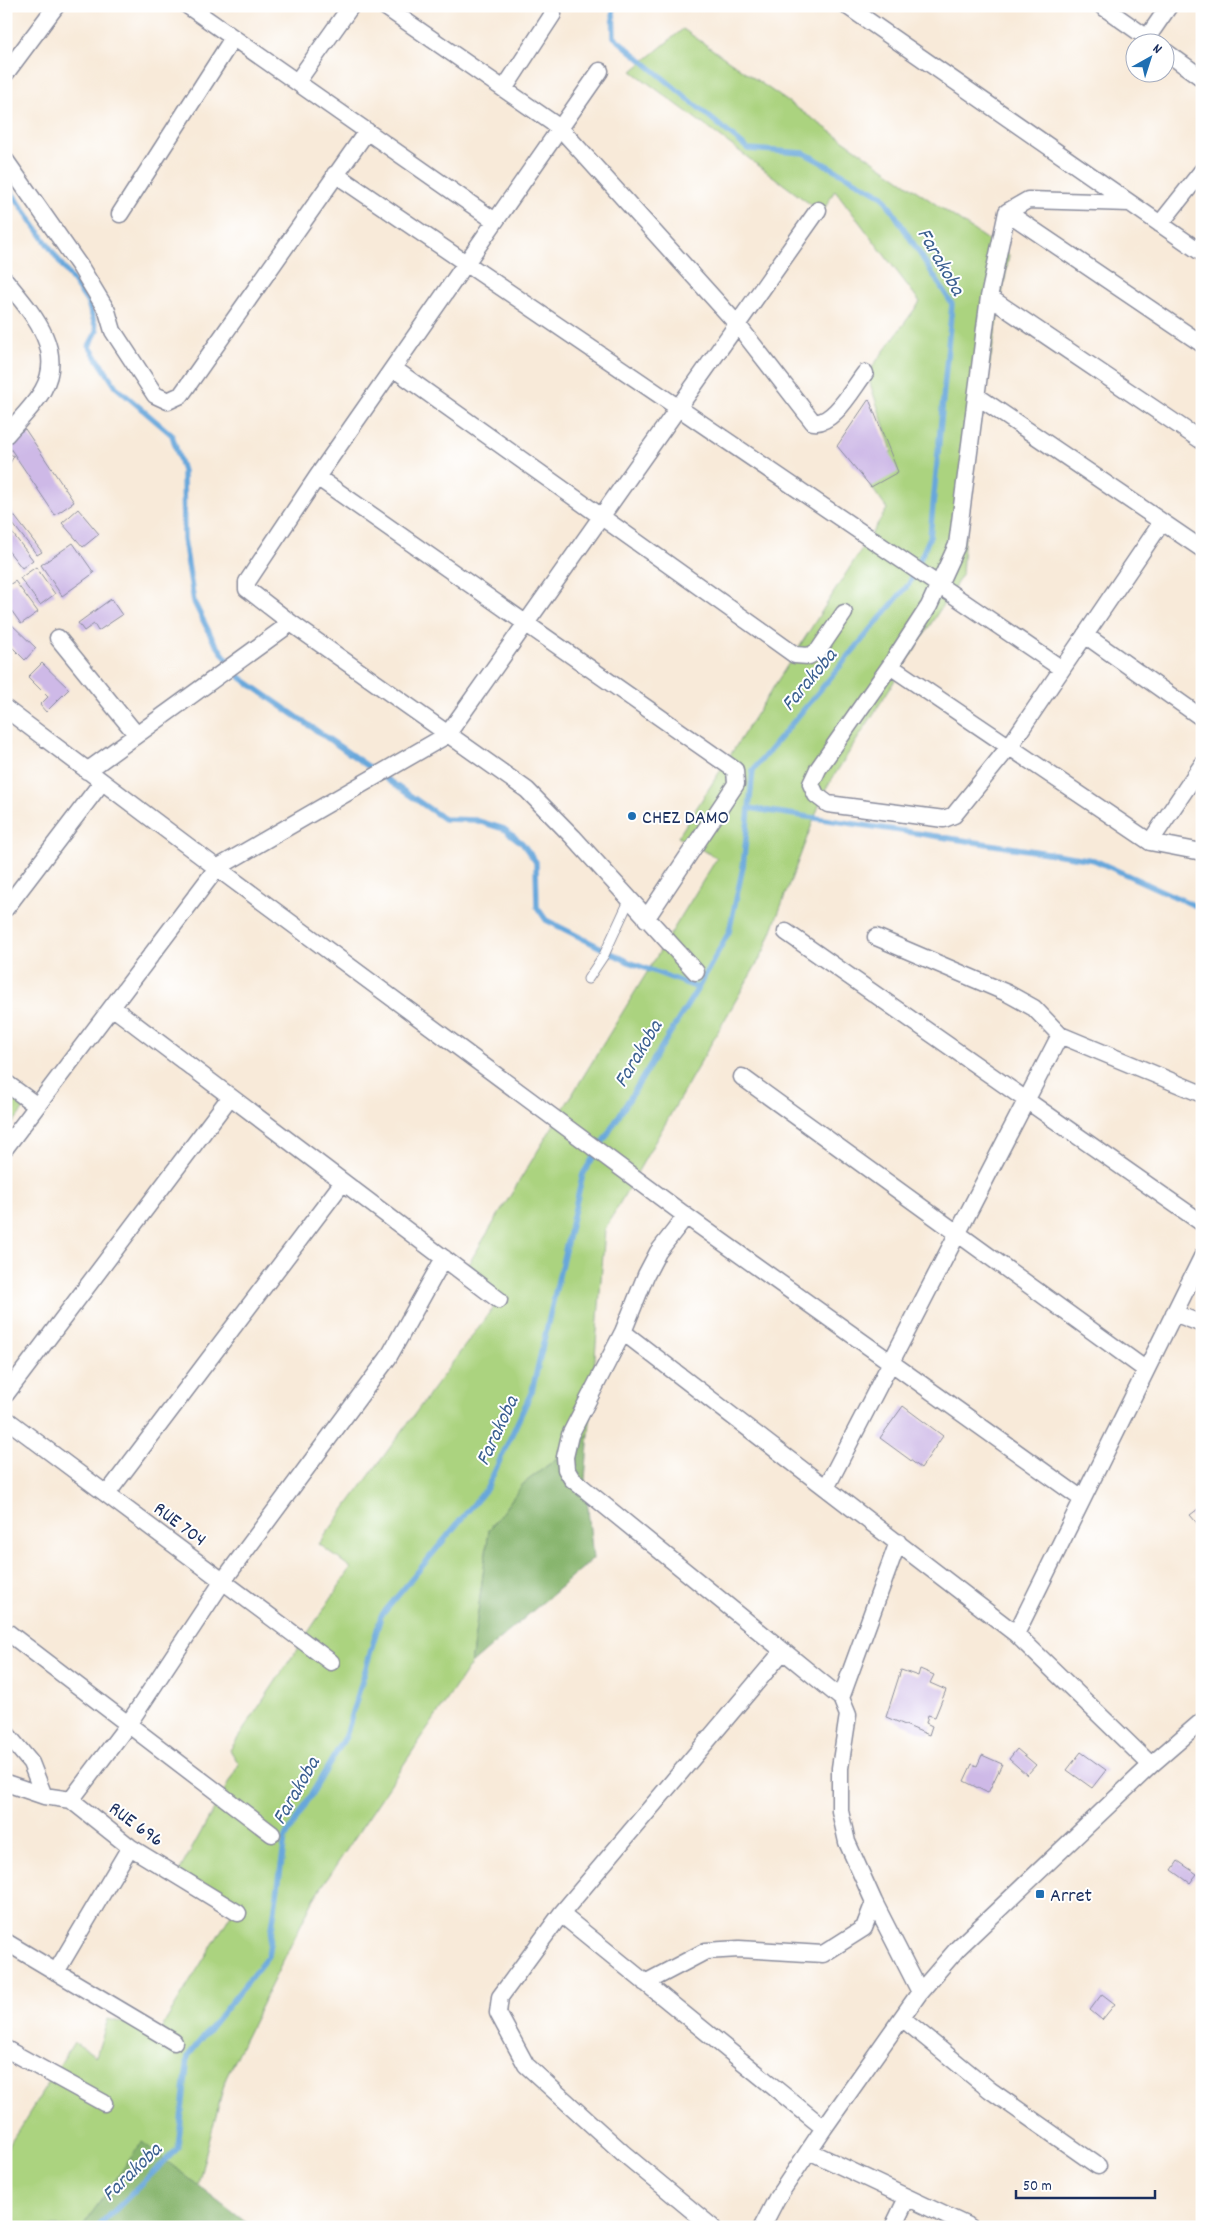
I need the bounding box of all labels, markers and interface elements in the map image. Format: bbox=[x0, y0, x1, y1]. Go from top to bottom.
north arrow bbox=[1126, 32, 1176, 82]
text: N bbox=[1148, 40, 1166, 59]
water label: Farakoba bbox=[908, 223, 971, 303]
water label: Farakoba bbox=[775, 642, 846, 719]
place label: CHEZ DAMO bbox=[642, 805, 729, 833]
marker: CHEZ DAMO bbox=[626, 810, 638, 822]
water label: Farakoba bbox=[608, 1014, 672, 1094]
water label: Farakoba bbox=[470, 1390, 528, 1471]
street label: RUE 704 bbox=[147, 1496, 212, 1555]
water label: Farakoba bbox=[266, 1751, 330, 1831]
street label: RUE 696 bbox=[102, 1796, 168, 1855]
place label: Arret bbox=[1050, 1883, 1092, 1911]
marker: Arret bbox=[1034, 1888, 1046, 1900]
water label: Farakoba bbox=[96, 2136, 171, 2210]
scale bar bbox=[1016, 2168, 1154, 2200]
text: 50 m bbox=[1023, 2176, 1052, 2198]

